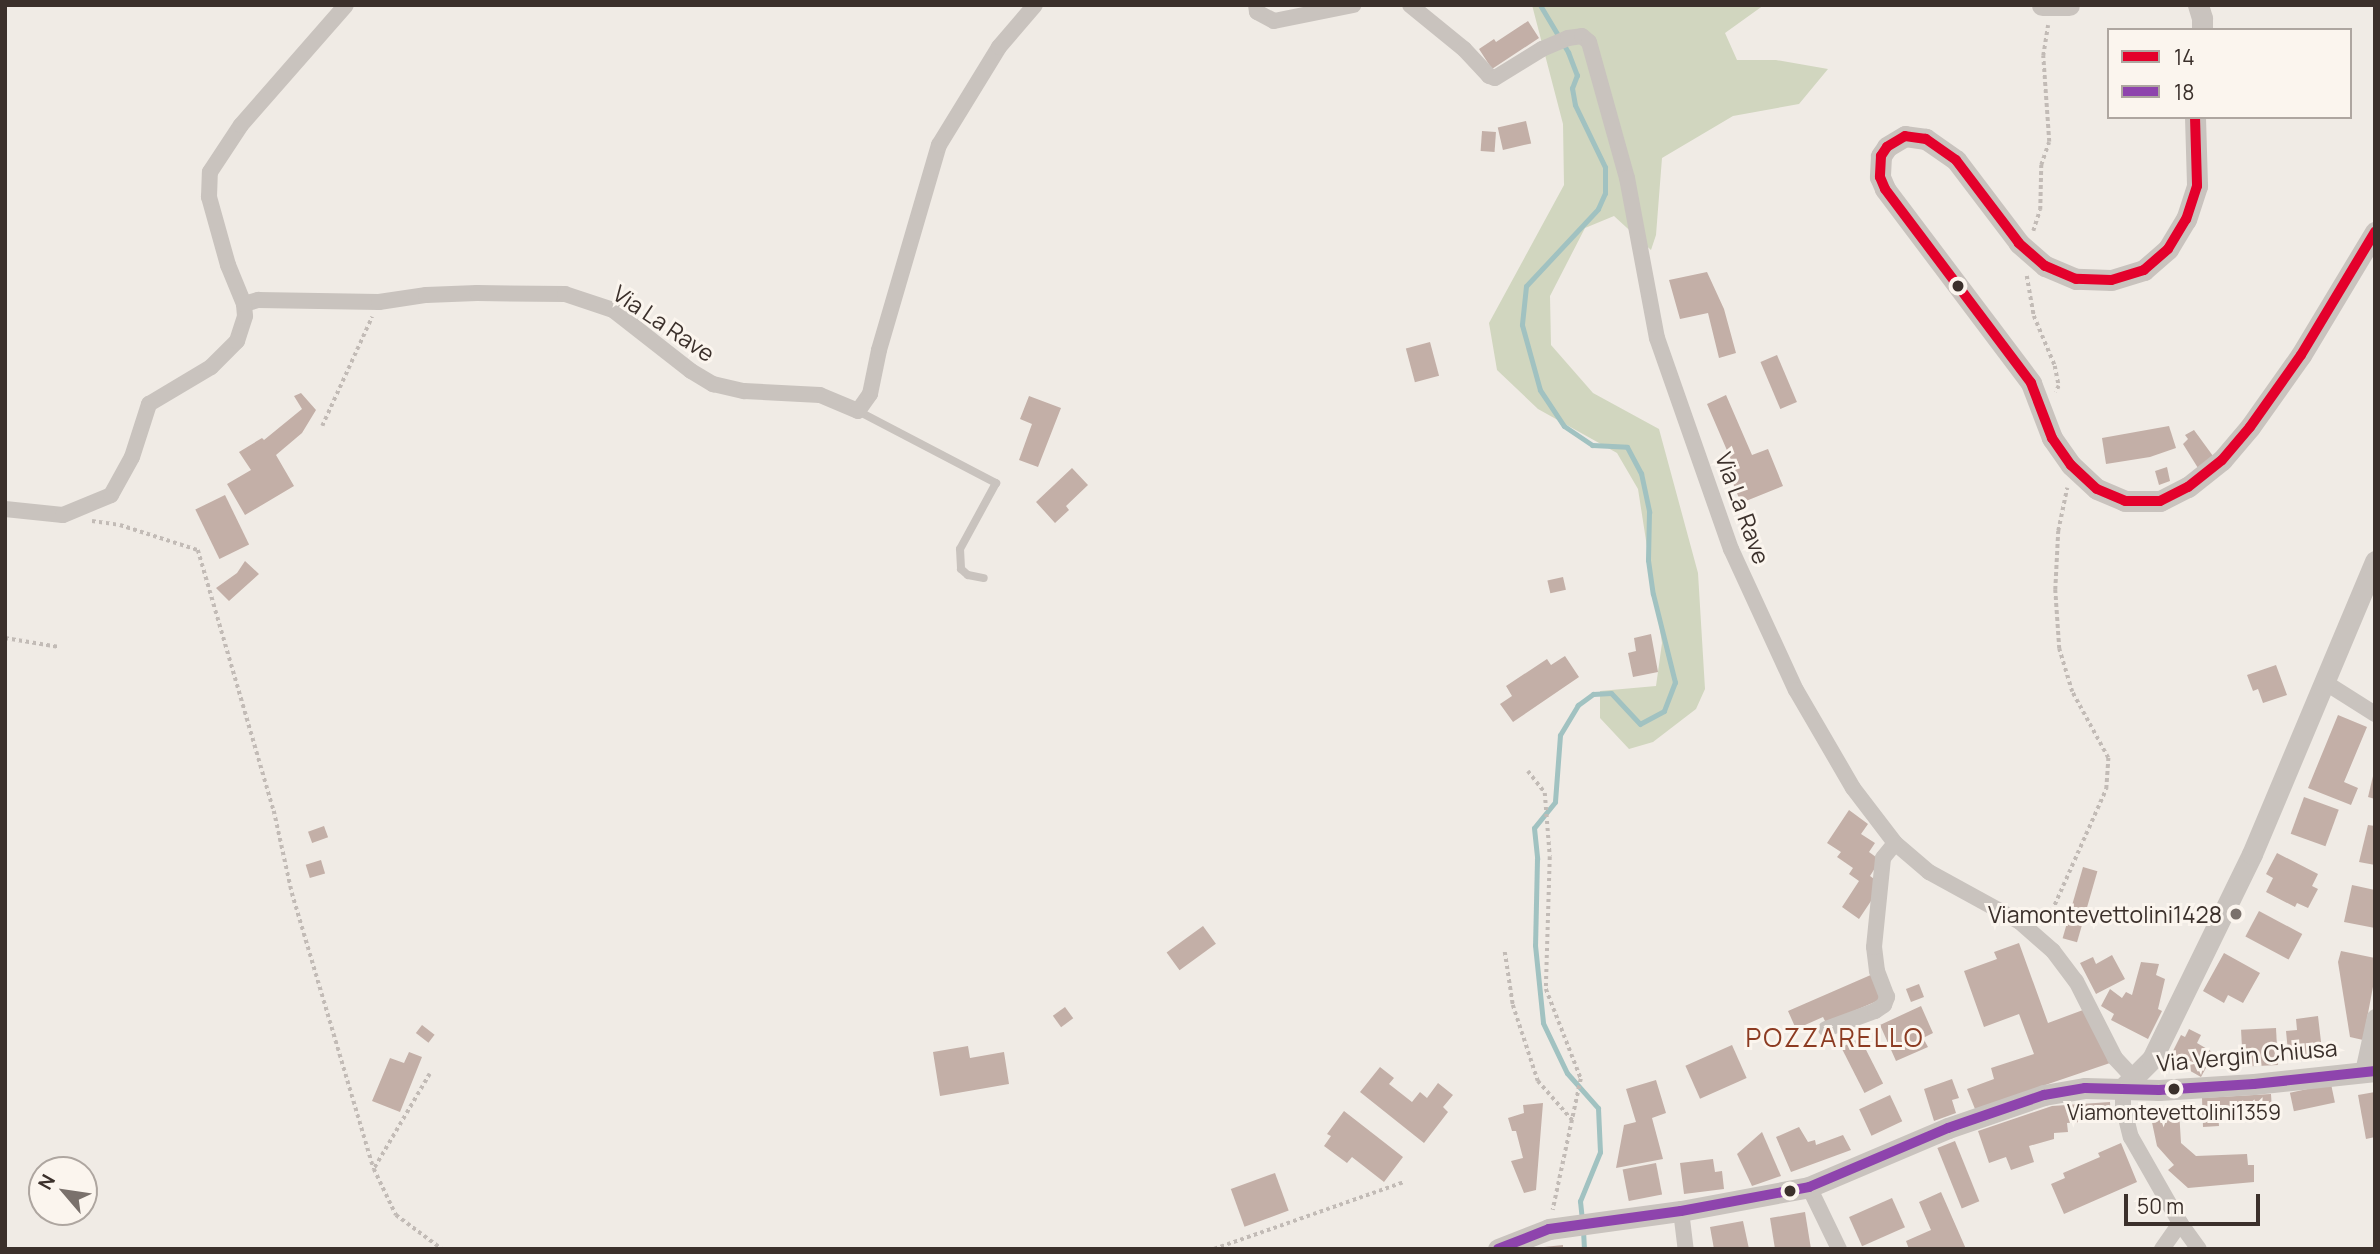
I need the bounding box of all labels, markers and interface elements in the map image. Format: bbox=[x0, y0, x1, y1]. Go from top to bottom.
legend bbox=[2107, 28, 2352, 119]
text: 14 bbox=[2174, 43, 2195, 71]
text: 18 bbox=[2174, 78, 2194, 106]
street label: Via La Rave bbox=[608, 279, 720, 367]
unlabelled marker bbox=[1951, 279, 1965, 293]
street label: Via La Rave bbox=[1710, 448, 1776, 568]
place label: Viamontevettolini1428 bbox=[1988, 900, 2222, 928]
marker: Viamontevettolini1428 bbox=[2228, 906, 2244, 922]
district label: POZZARELLO bbox=[1747, 1022, 1923, 1054]
street label: Via Vergin Chiusa bbox=[2156, 1033, 2338, 1077]
marker: Viamontevettolini1359 bbox=[2167, 1082, 2181, 1096]
place label: Viamontevettolini1359 bbox=[2067, 1099, 2281, 1125]
north arrow bbox=[28, 1156, 98, 1226]
text: N bbox=[32, 1170, 61, 1194]
scale bar bbox=[2128, 1180, 2264, 1224]
unlabelled marker bbox=[1783, 1184, 1797, 1198]
text: 50 m bbox=[2137, 1192, 2184, 1220]

